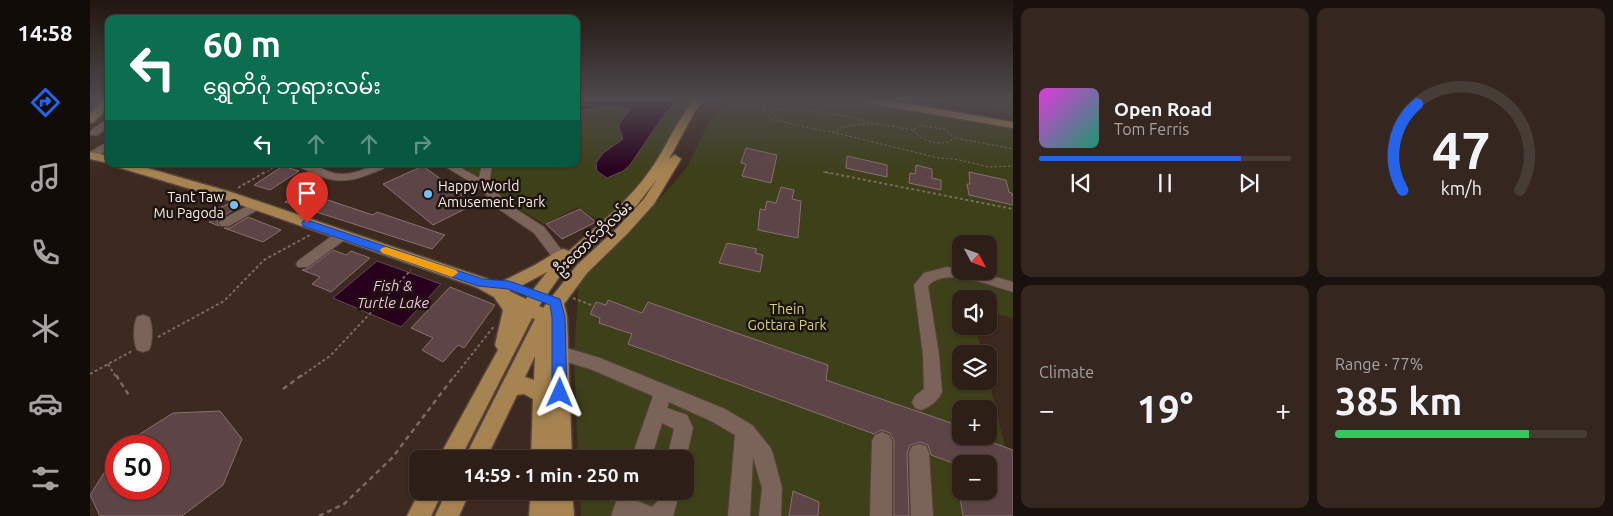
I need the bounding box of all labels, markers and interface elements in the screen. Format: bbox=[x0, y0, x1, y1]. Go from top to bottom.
text: 14:58 bbox=[17, 20, 73, 45]
text: 60 m bbox=[203, 24, 281, 64]
icon: left bbox=[120, 35, 185, 100]
text: ရွှေတိဂုံ ဘုရားလမ်း bbox=[203, 73, 381, 98]
icon: directions bbox=[28, 85, 63, 120]
text: Open Road bbox=[1114, 98, 1212, 120]
text: Tom Ferris bbox=[1114, 120, 1189, 138]
text: 47 bbox=[1432, 121, 1490, 179]
icon: left bbox=[249, 130, 277, 158]
icon: ahead bbox=[302, 130, 330, 158]
icon: ahead bbox=[355, 130, 383, 158]
icon: right bbox=[408, 130, 436, 158]
icon: music bbox=[28, 160, 63, 195]
icon: previous bbox=[1067, 169, 1095, 197]
icon: pause bbox=[1151, 169, 1179, 197]
icon: next bbox=[1235, 169, 1263, 197]
pin bbox=[286, 172, 328, 223]
place label: Happy World Amusement Park bbox=[438, 178, 545, 210]
text: km/h bbox=[1440, 178, 1482, 198]
icon: arrive bbox=[293, 179, 321, 207]
marker: Happy World Amusement Park bbox=[422, 188, 434, 200]
place label: Tant Taw Mu Pagoda bbox=[154, 189, 224, 221]
street label: ဦးထောင်ဘိုလမ်း bbox=[550, 197, 638, 281]
marker: Tant Taw Mu Pagoda bbox=[228, 199, 240, 211]
icon: phone bbox=[28, 235, 63, 270]
north arrow bbox=[952, 235, 998, 280]
map controls bbox=[952, 235, 997, 500]
water label: Fish & Turtle Lake bbox=[357, 277, 429, 311]
button: sound bbox=[952, 290, 997, 335]
park label: Thein Gottara Park bbox=[747, 301, 827, 333]
icon: climate bbox=[28, 311, 63, 346]
button: layers bbox=[952, 345, 997, 390]
text: Range · 77% bbox=[1335, 355, 1423, 373]
text: Climate bbox=[1039, 363, 1094, 381]
position arrow bbox=[533, 366, 585, 418]
text: 385 km bbox=[1335, 380, 1462, 422]
icon: car bbox=[28, 386, 63, 421]
text: 19° bbox=[1137, 388, 1193, 430]
text: − bbox=[1039, 394, 1055, 425]
text: + bbox=[1275, 394, 1291, 425]
button: + bbox=[952, 400, 997, 445]
speed limit sign: 50 bbox=[105, 435, 170, 500]
button: − bbox=[952, 455, 997, 500]
icon: filters bbox=[28, 461, 63, 496]
text: 14:59 · 1 min · 250 m bbox=[464, 464, 639, 486]

